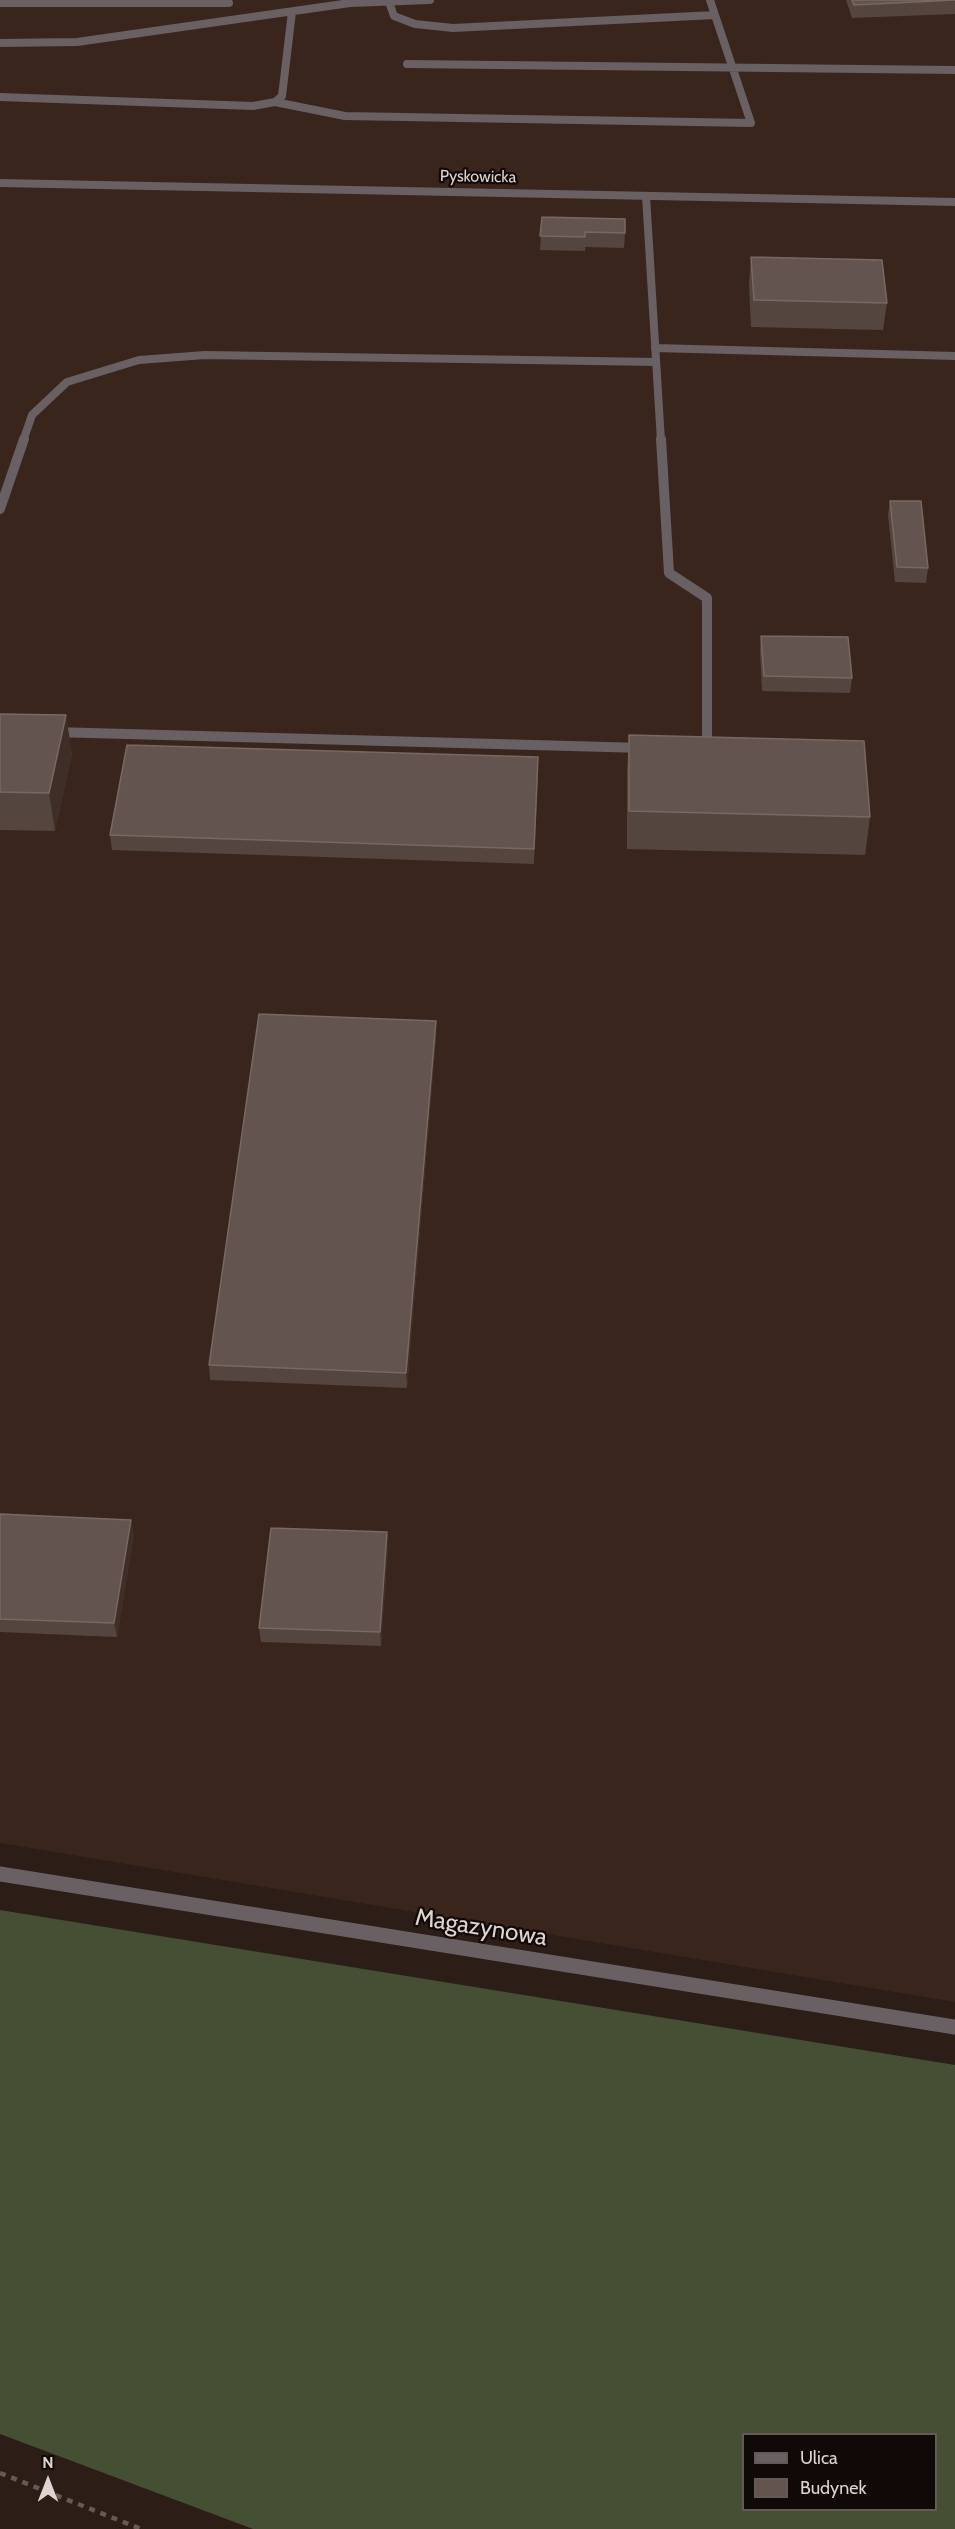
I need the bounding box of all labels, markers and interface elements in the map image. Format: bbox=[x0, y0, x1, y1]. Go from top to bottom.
street label: Pyskowicka bbox=[440, 167, 516, 187]
street label: Magazynowa bbox=[413, 1903, 549, 1953]
legend bbox=[742, 2433, 937, 2511]
text: Ulica bbox=[800, 2447, 838, 2469]
north arrow bbox=[18, 2451, 78, 2511]
text: N bbox=[42, 2453, 54, 2472]
text: Budynek bbox=[800, 2477, 867, 2499]

